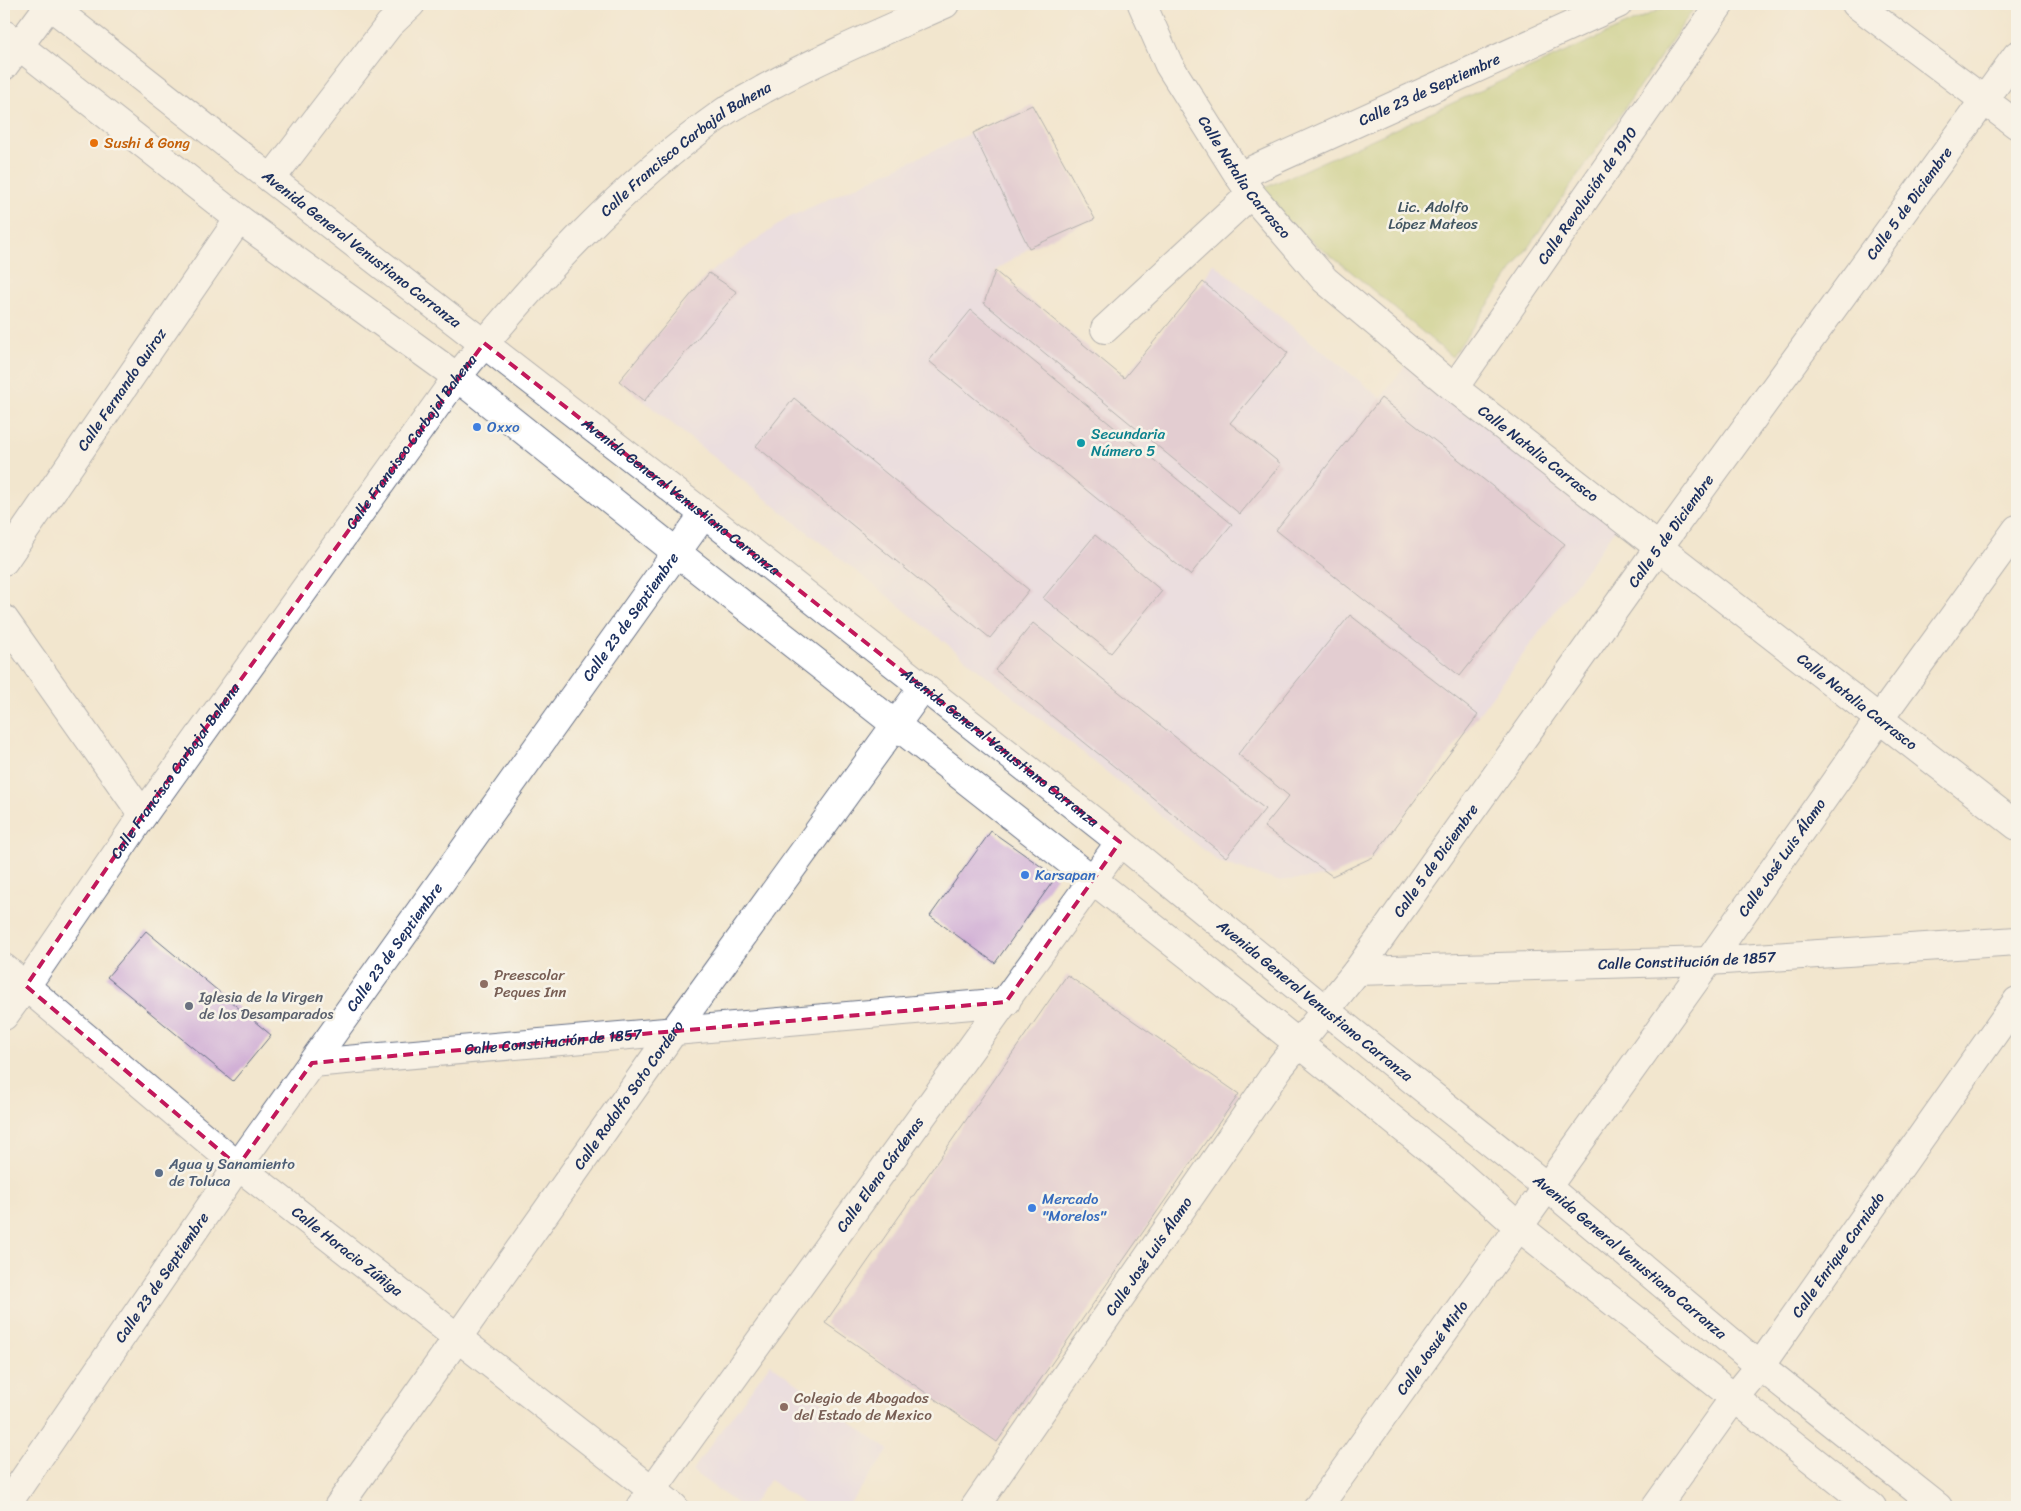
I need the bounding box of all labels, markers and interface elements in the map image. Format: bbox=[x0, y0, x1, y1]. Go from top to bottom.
street label: Calle 23 de Septiembre bbox=[1354, 46, 1505, 133]
street label: Calle Francisco Carbajal Bahena bbox=[594, 74, 777, 223]
street label: Calle Natalia Carrasco bbox=[1191, 110, 1298, 245]
street label: Calle Revolución de 1910 bbox=[1530, 121, 1644, 270]
place label: Sushi & Gong bbox=[104, 130, 191, 156]
marker: Sushi & Gong bbox=[88, 137, 100, 149]
street label: Calle 5 de Diciembre bbox=[1859, 141, 1959, 265]
street label: Avenida General Venustiano Carranza bbox=[255, 163, 467, 335]
park label: Lic. Adolfo López Mateos bbox=[1388, 194, 1478, 237]
street label: Calle Fernando Quiroz bbox=[70, 322, 174, 457]
street label: Calle Francisco Carbajal Bahena bbox=[339, 348, 484, 535]
street label: Calle Natalia Carrasco bbox=[1472, 398, 1605, 509]
street label: Avenida General Venustiano Carranza bbox=[575, 410, 786, 583]
place label: Oxxo bbox=[487, 414, 520, 440]
marker: Oxxo bbox=[471, 421, 483, 433]
place label: Secundaria Número 5 bbox=[1091, 421, 1165, 464]
marker: Secundaria Número 5 bbox=[1075, 437, 1087, 449]
street label: Calle 5 de Diciembre bbox=[1621, 469, 1721, 593]
street label: Calle 23 de Septiembre bbox=[575, 547, 686, 687]
street label: Calle Natalia Carrasco bbox=[1791, 646, 1924, 757]
street label: Avenida General Venustiano Carranza bbox=[895, 660, 1105, 834]
street label: Calle Francisco Carbajal Bahena bbox=[103, 677, 247, 864]
street label: Calle José Luis Álamo bbox=[1731, 793, 1833, 922]
street label: Calle 5 de Diciembre bbox=[1386, 798, 1485, 923]
place label: Karsapan bbox=[1035, 862, 1096, 888]
marker: Karsapan bbox=[1019, 869, 1031, 881]
street label: Calle 23 de Septiembre bbox=[339, 877, 450, 1017]
street label: Avenida General Venustiano Carranza bbox=[1210, 912, 1419, 1089]
street label: Calle Constitución de 1857 bbox=[1598, 944, 1778, 977]
place label: Preescolar Peques Inn bbox=[494, 962, 566, 1005]
marker: Preescolar Peques Inn bbox=[478, 978, 490, 990]
place label: Iglesia de la Virgen de los Desamparados bbox=[198, 984, 334, 1027]
marker: Iglesia de la Virgen de los Desamparados bbox=[183, 1000, 195, 1012]
street label: Calle Rodolfo Soto Cordero bbox=[567, 1015, 691, 1175]
street label: Calle Constitución de 1857 bbox=[463, 1021, 644, 1063]
street label: Calle Elena Cárdenas bbox=[829, 1111, 931, 1238]
place label: Agua y Sanamiento de Toluca bbox=[168, 1151, 295, 1194]
marker: Agua y Sanamiento de Toluca bbox=[153, 1167, 165, 1179]
street label: Avenida General Venustiano Carranza bbox=[1527, 1167, 1733, 1346]
place label: Mercado "Morelos" bbox=[1042, 1186, 1107, 1229]
street label: Calle Enrique Carniado bbox=[1785, 1186, 1892, 1323]
street label: Calle José Luis Álamo bbox=[1098, 1191, 1199, 1321]
street label: Calle Horacio Zúñiga bbox=[286, 1199, 409, 1304]
marker: Mercado "Morelos" bbox=[1026, 1202, 1038, 1214]
street label: Calle 23 de Septiembre bbox=[108, 1206, 216, 1348]
street label: Calle Josué Mirlo bbox=[1389, 1294, 1475, 1401]
place label: Colegio de Abogados del Estado de Mexico bbox=[794, 1385, 932, 1428]
marker: Colegio de Abogados del Estado de Mexico bbox=[778, 1401, 790, 1413]

